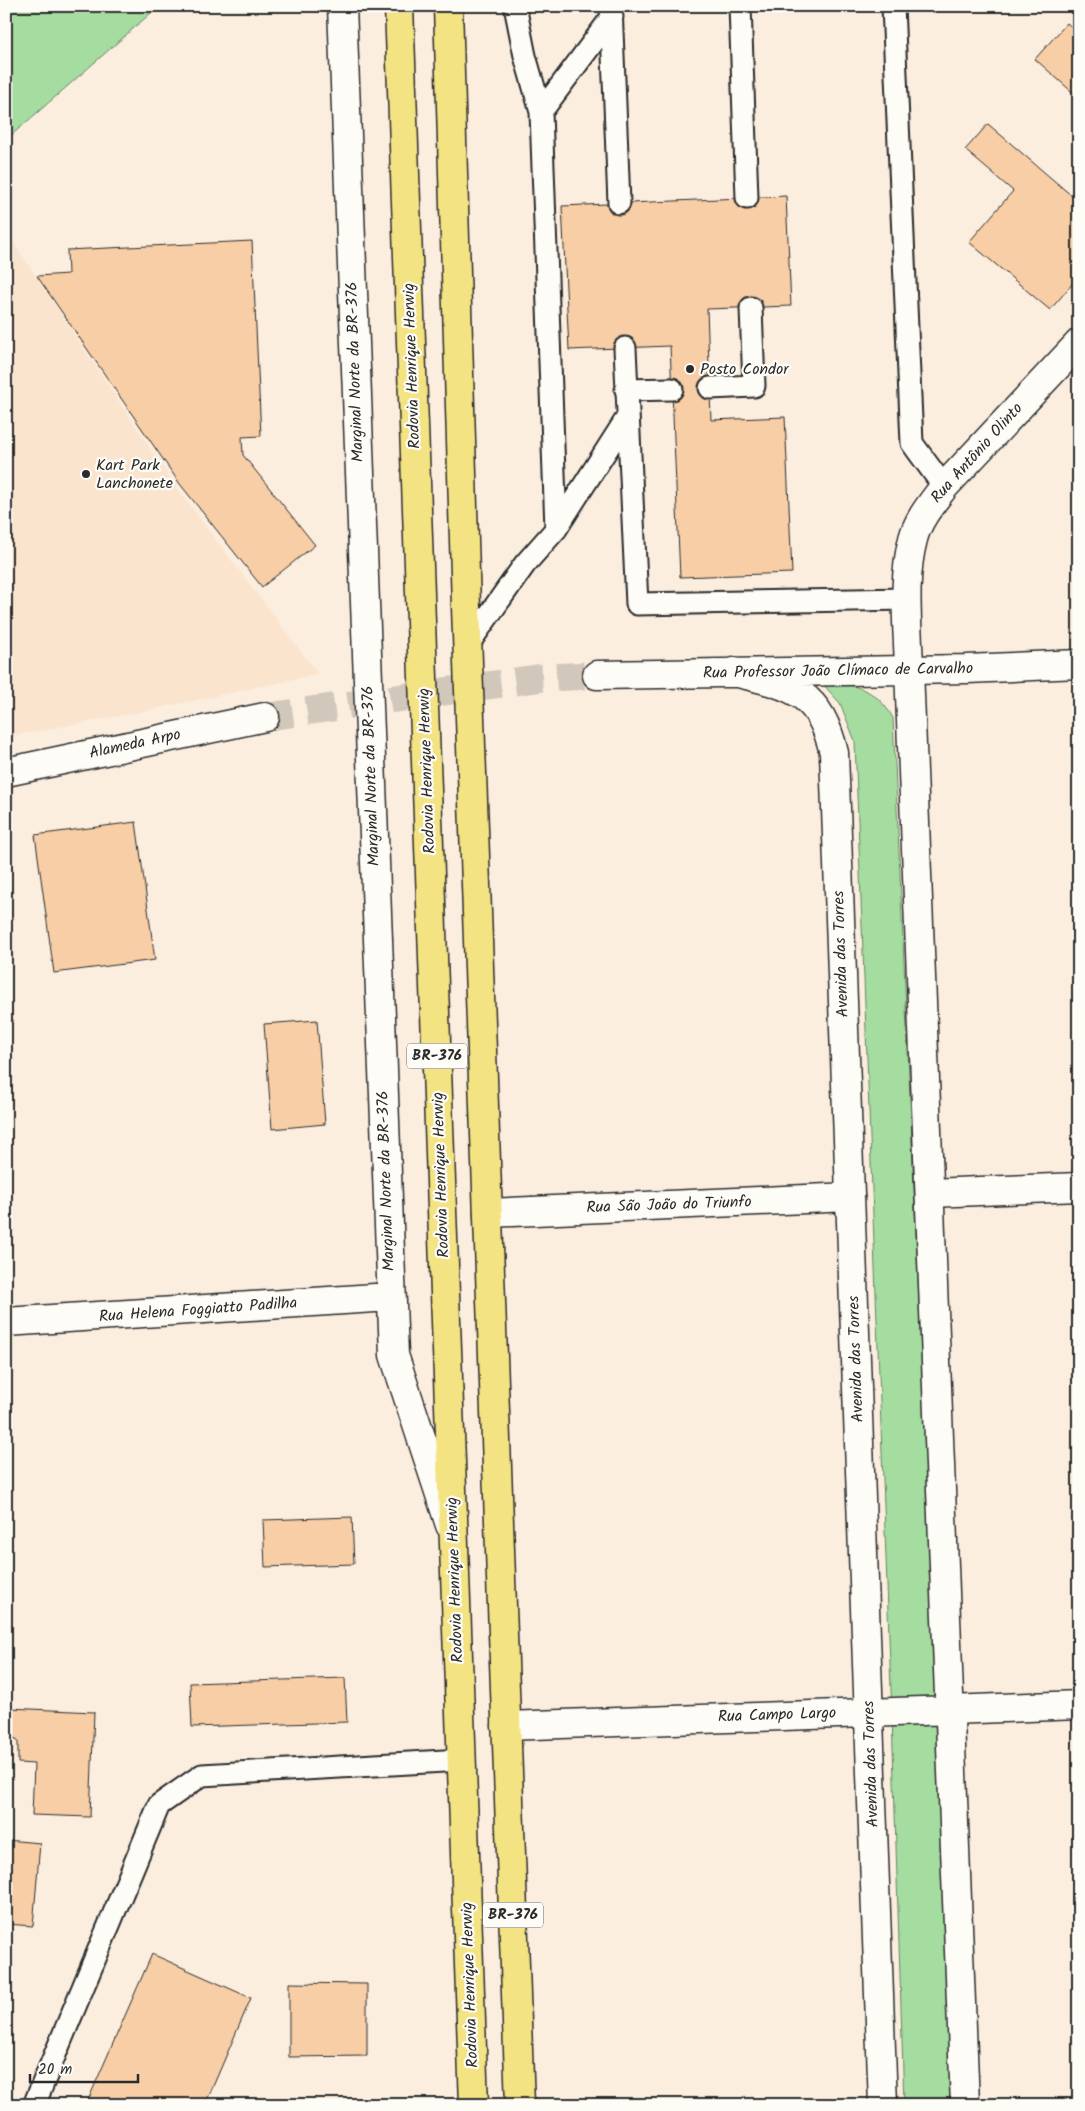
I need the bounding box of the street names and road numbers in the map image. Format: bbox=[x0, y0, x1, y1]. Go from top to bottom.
street label: Marginal Norte da BR-376 bbox=[339, 281, 371, 463]
street label: Rodovia Henrique Herwig bbox=[397, 283, 427, 449]
street label: Rua Antônio Olinto bbox=[925, 397, 1029, 509]
street label: Rua Professor João Clímaco de Carvalho bbox=[703, 656, 973, 686]
street label: Marginal Norte da BR-376 bbox=[355, 685, 387, 867]
street label: Rodovia Henrique Herwig bbox=[412, 688, 442, 854]
street label: Alameda Arpo bbox=[87, 722, 183, 766]
street label: Avenida das Torres bbox=[826, 890, 856, 1018]
road number: BR-376 bbox=[407, 1044, 467, 1068]
street label: Marginal Norte da BR-376 bbox=[370, 1090, 402, 1272]
street label: Rodovia Henrique Herwig bbox=[426, 1092, 456, 1258]
street label: Rua São João do Triunfo bbox=[586, 1190, 752, 1220]
street label: Rua Helena Foggiatto Padilha bbox=[98, 1291, 298, 1329]
street label: Avenida das Torres bbox=[841, 1295, 871, 1423]
street label: Rodovia Henrique Herwig bbox=[440, 1497, 470, 1663]
street label: Rua Campo Largo bbox=[717, 1700, 837, 1730]
street label: Avenida das Torres bbox=[856, 1700, 886, 1828]
street label: Rodovia Henrique Herwig bbox=[455, 1902, 485, 2068]
road number: BR-376 bbox=[483, 1902, 543, 1928]

